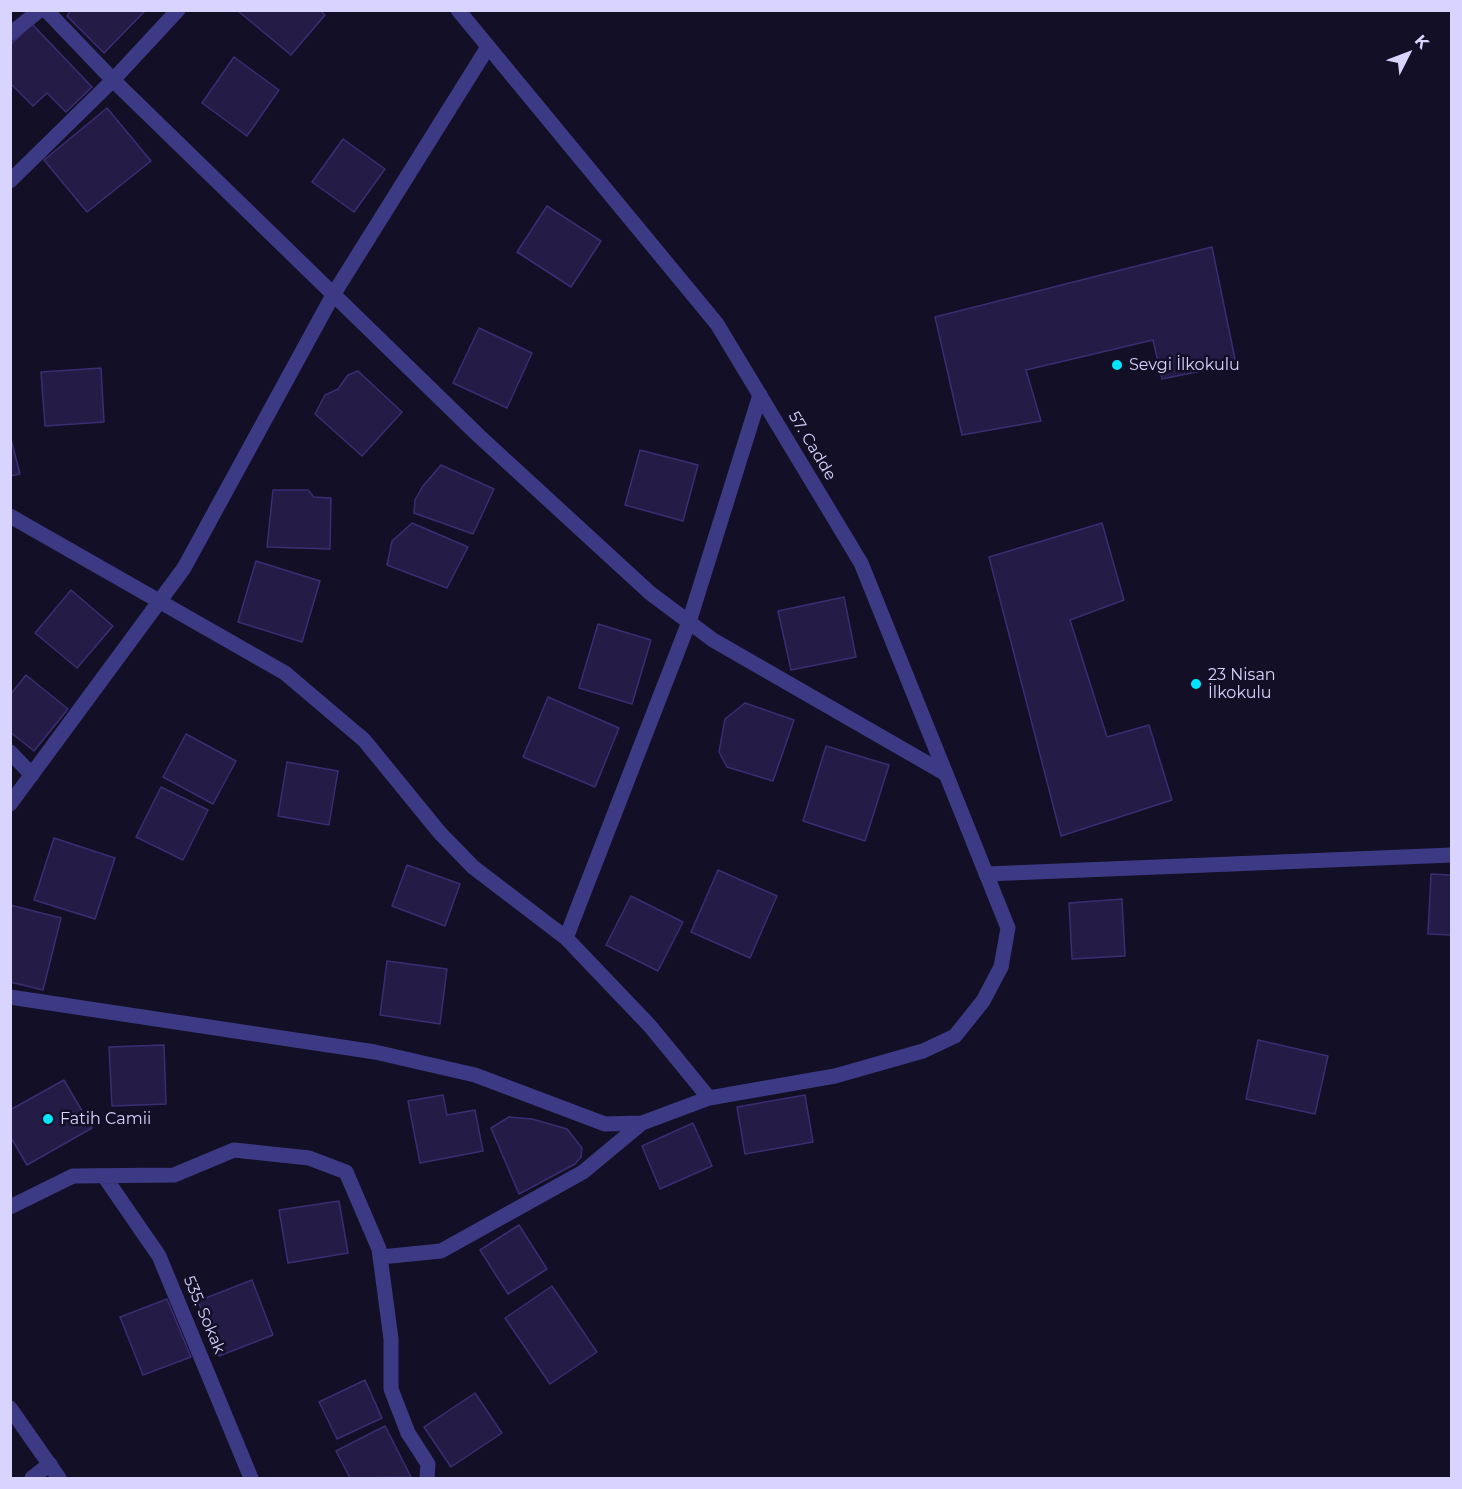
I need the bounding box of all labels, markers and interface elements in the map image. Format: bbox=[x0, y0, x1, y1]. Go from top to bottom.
north arrow bbox=[1378, 24, 1438, 84]
text: K bbox=[1411, 31, 1433, 52]
place label: Sevgi İlkokulu bbox=[1129, 355, 1240, 375]
marker: Sevgi İlkokulu bbox=[1110, 358, 1124, 372]
street label: 57. Cadde bbox=[784, 408, 840, 484]
place label: 23 Nisan İlkokulu bbox=[1208, 665, 1276, 703]
marker: 23 Nisan İlkokulu bbox=[1189, 677, 1203, 691]
place label: Fatih Camii bbox=[60, 1109, 151, 1129]
marker: Fatih Camii bbox=[41, 1112, 55, 1126]
street label: 535. Sokak bbox=[179, 1273, 229, 1357]

